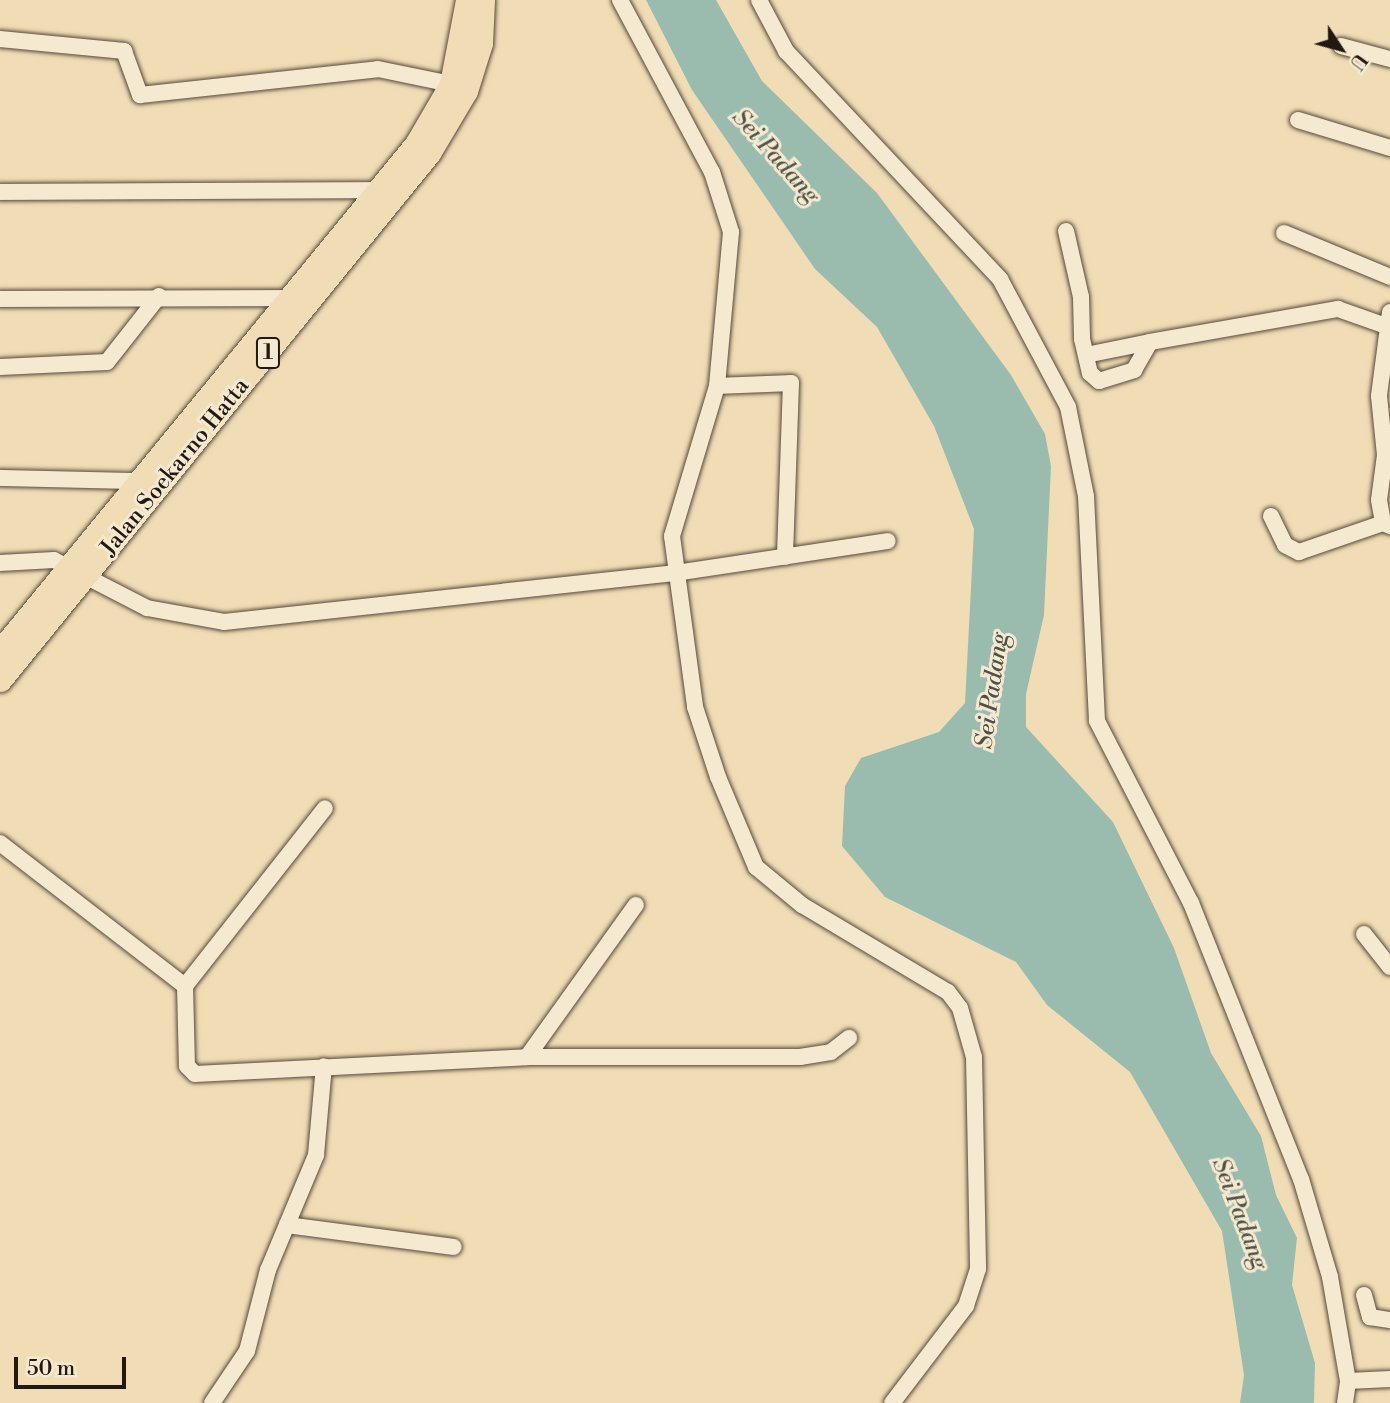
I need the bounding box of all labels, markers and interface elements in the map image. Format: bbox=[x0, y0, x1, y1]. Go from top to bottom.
north arrow bbox=[1306, 14, 1376, 84]
text: U bbox=[1344, 48, 1372, 74]
water label: Sei Padang bbox=[725, 104, 825, 210]
road number: 1 bbox=[256, 336, 280, 370]
street label: Jalan Soekarno Hatta bbox=[95, 373, 255, 561]
water label: Sei Padang bbox=[971, 631, 1015, 751]
water label: Sei Padang bbox=[1205, 1154, 1273, 1274]
scale bar bbox=[18, 1344, 130, 1388]
text: 50 m bbox=[27, 1356, 75, 1382]

